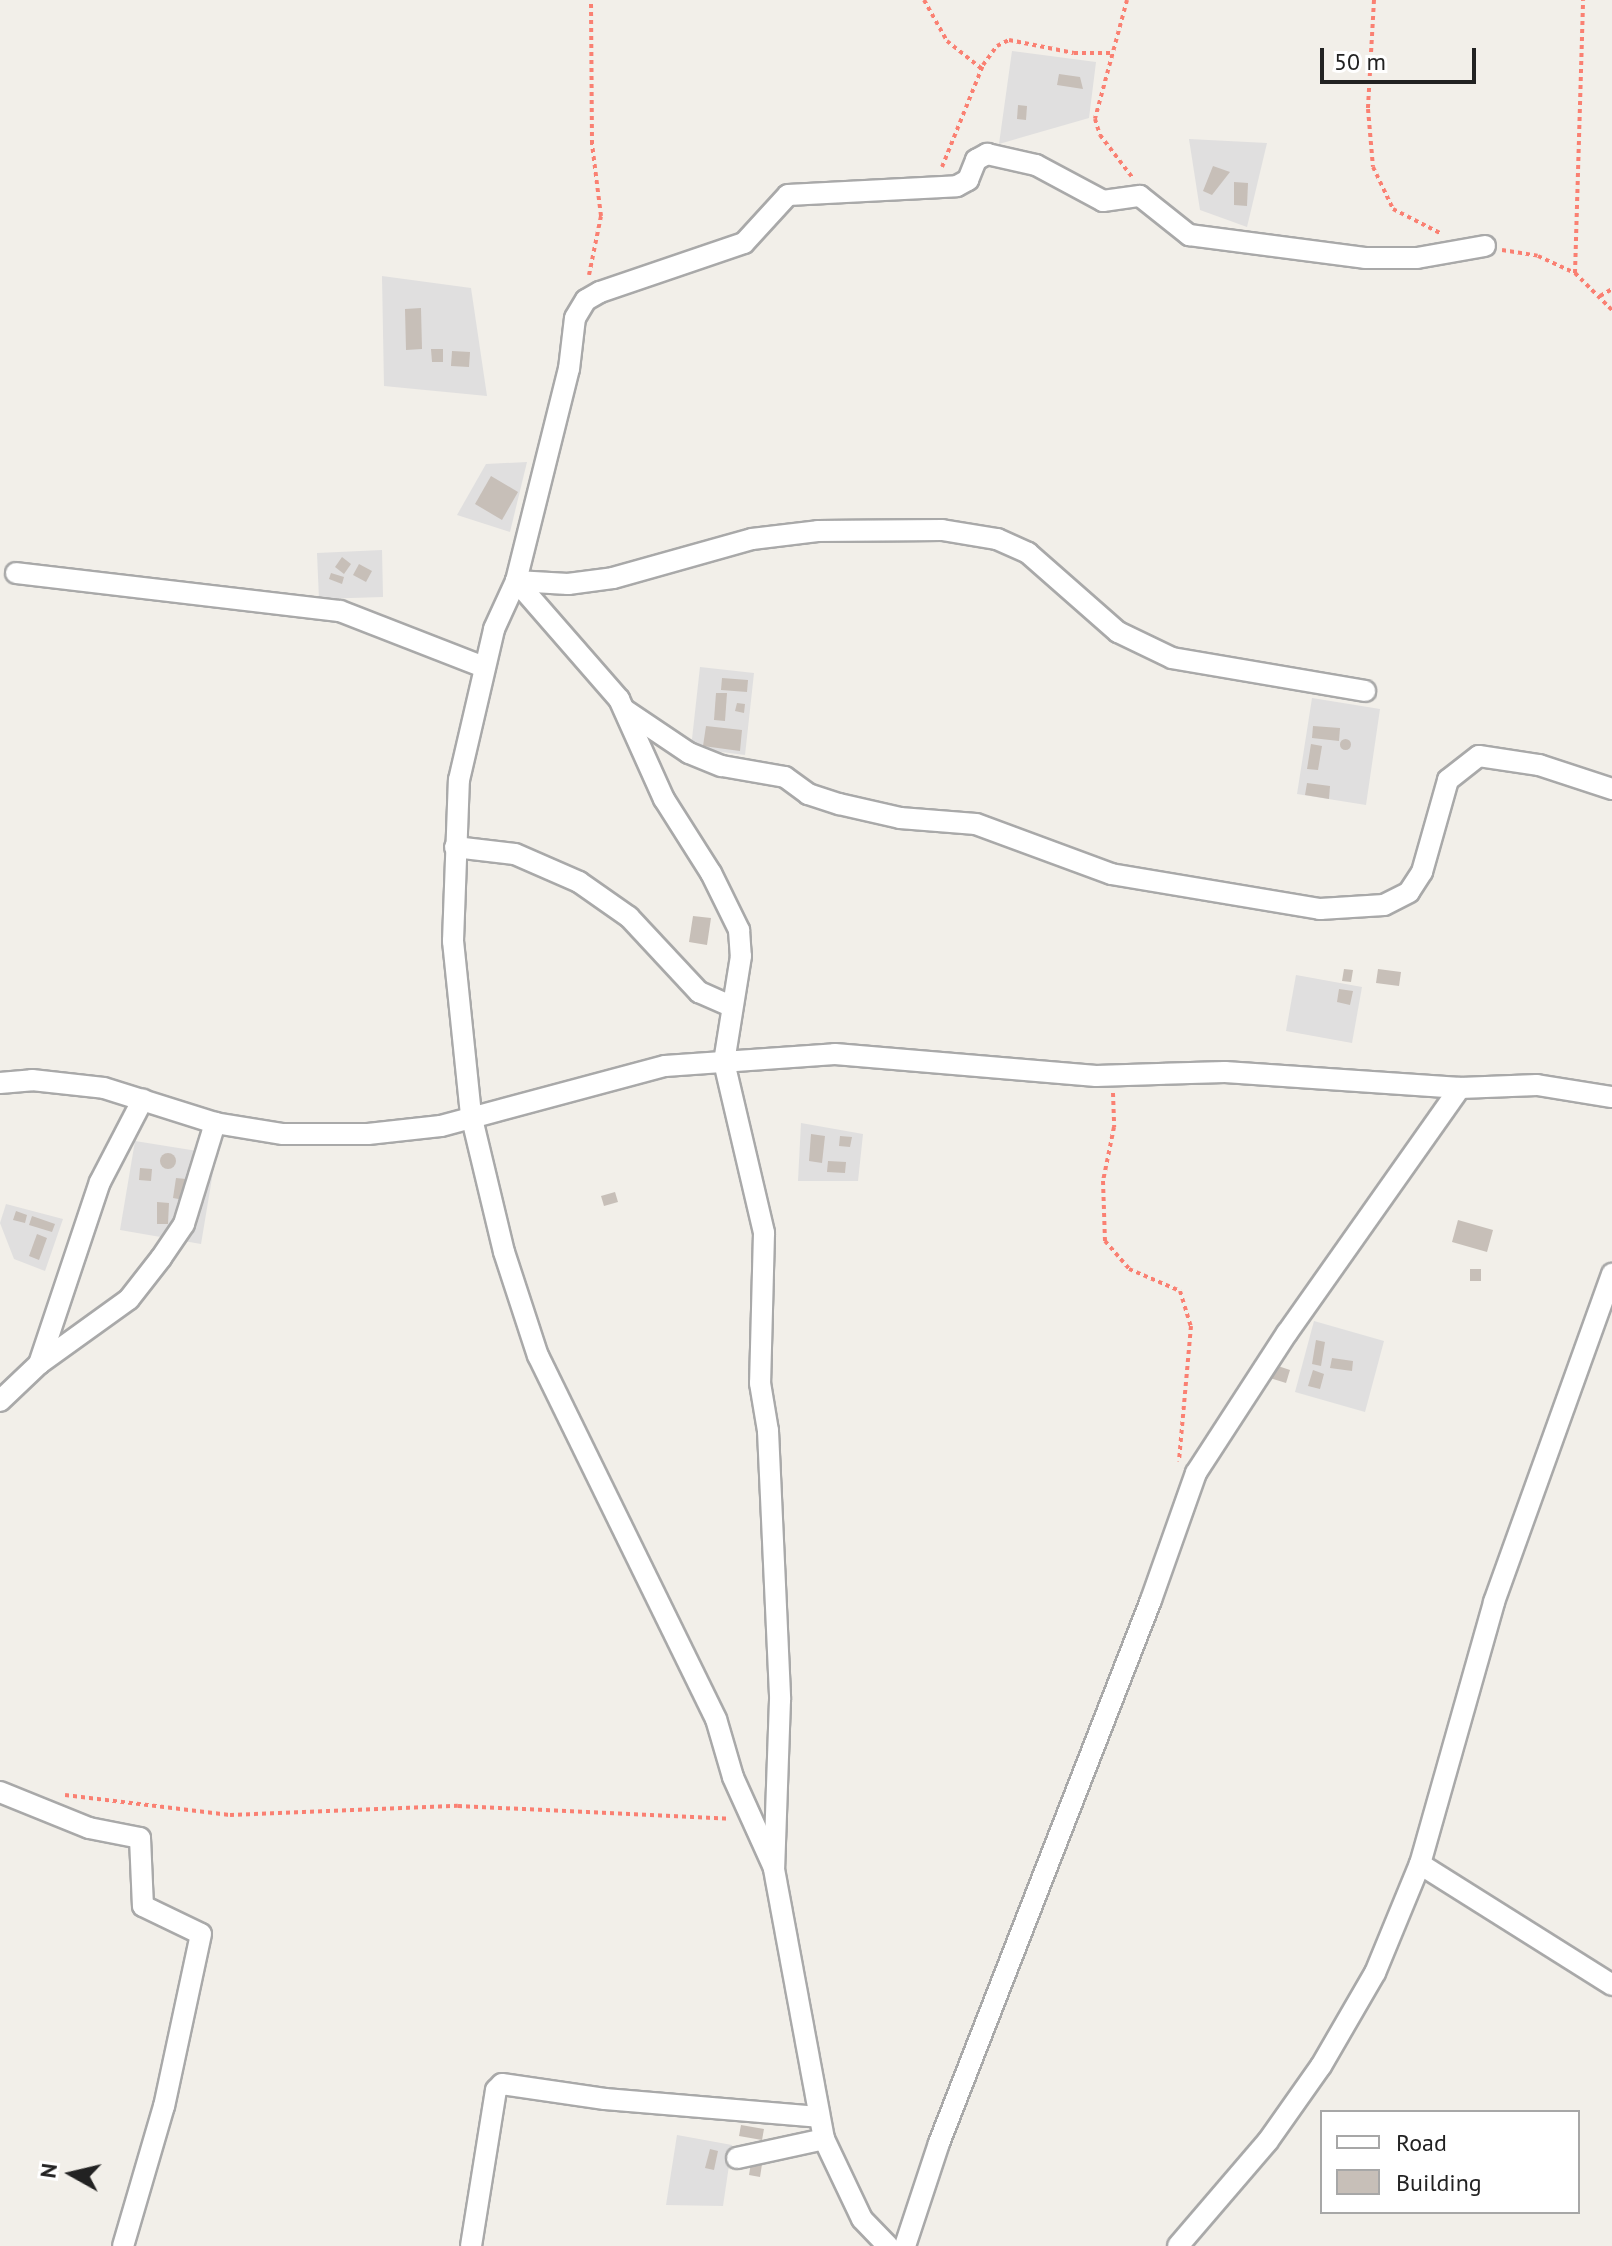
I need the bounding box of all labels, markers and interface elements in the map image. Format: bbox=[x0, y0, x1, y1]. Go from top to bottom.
scale bar bbox=[1324, 32, 1480, 82]
text: 50 m bbox=[1334, 46, 1386, 77]
legend bbox=[1320, 2110, 1580, 2214]
text: Road bbox=[1396, 2127, 1447, 2158]
north arrow bbox=[32, 2134, 112, 2214]
text: N bbox=[33, 2162, 63, 2180]
text: Building bbox=[1396, 2167, 1482, 2198]

